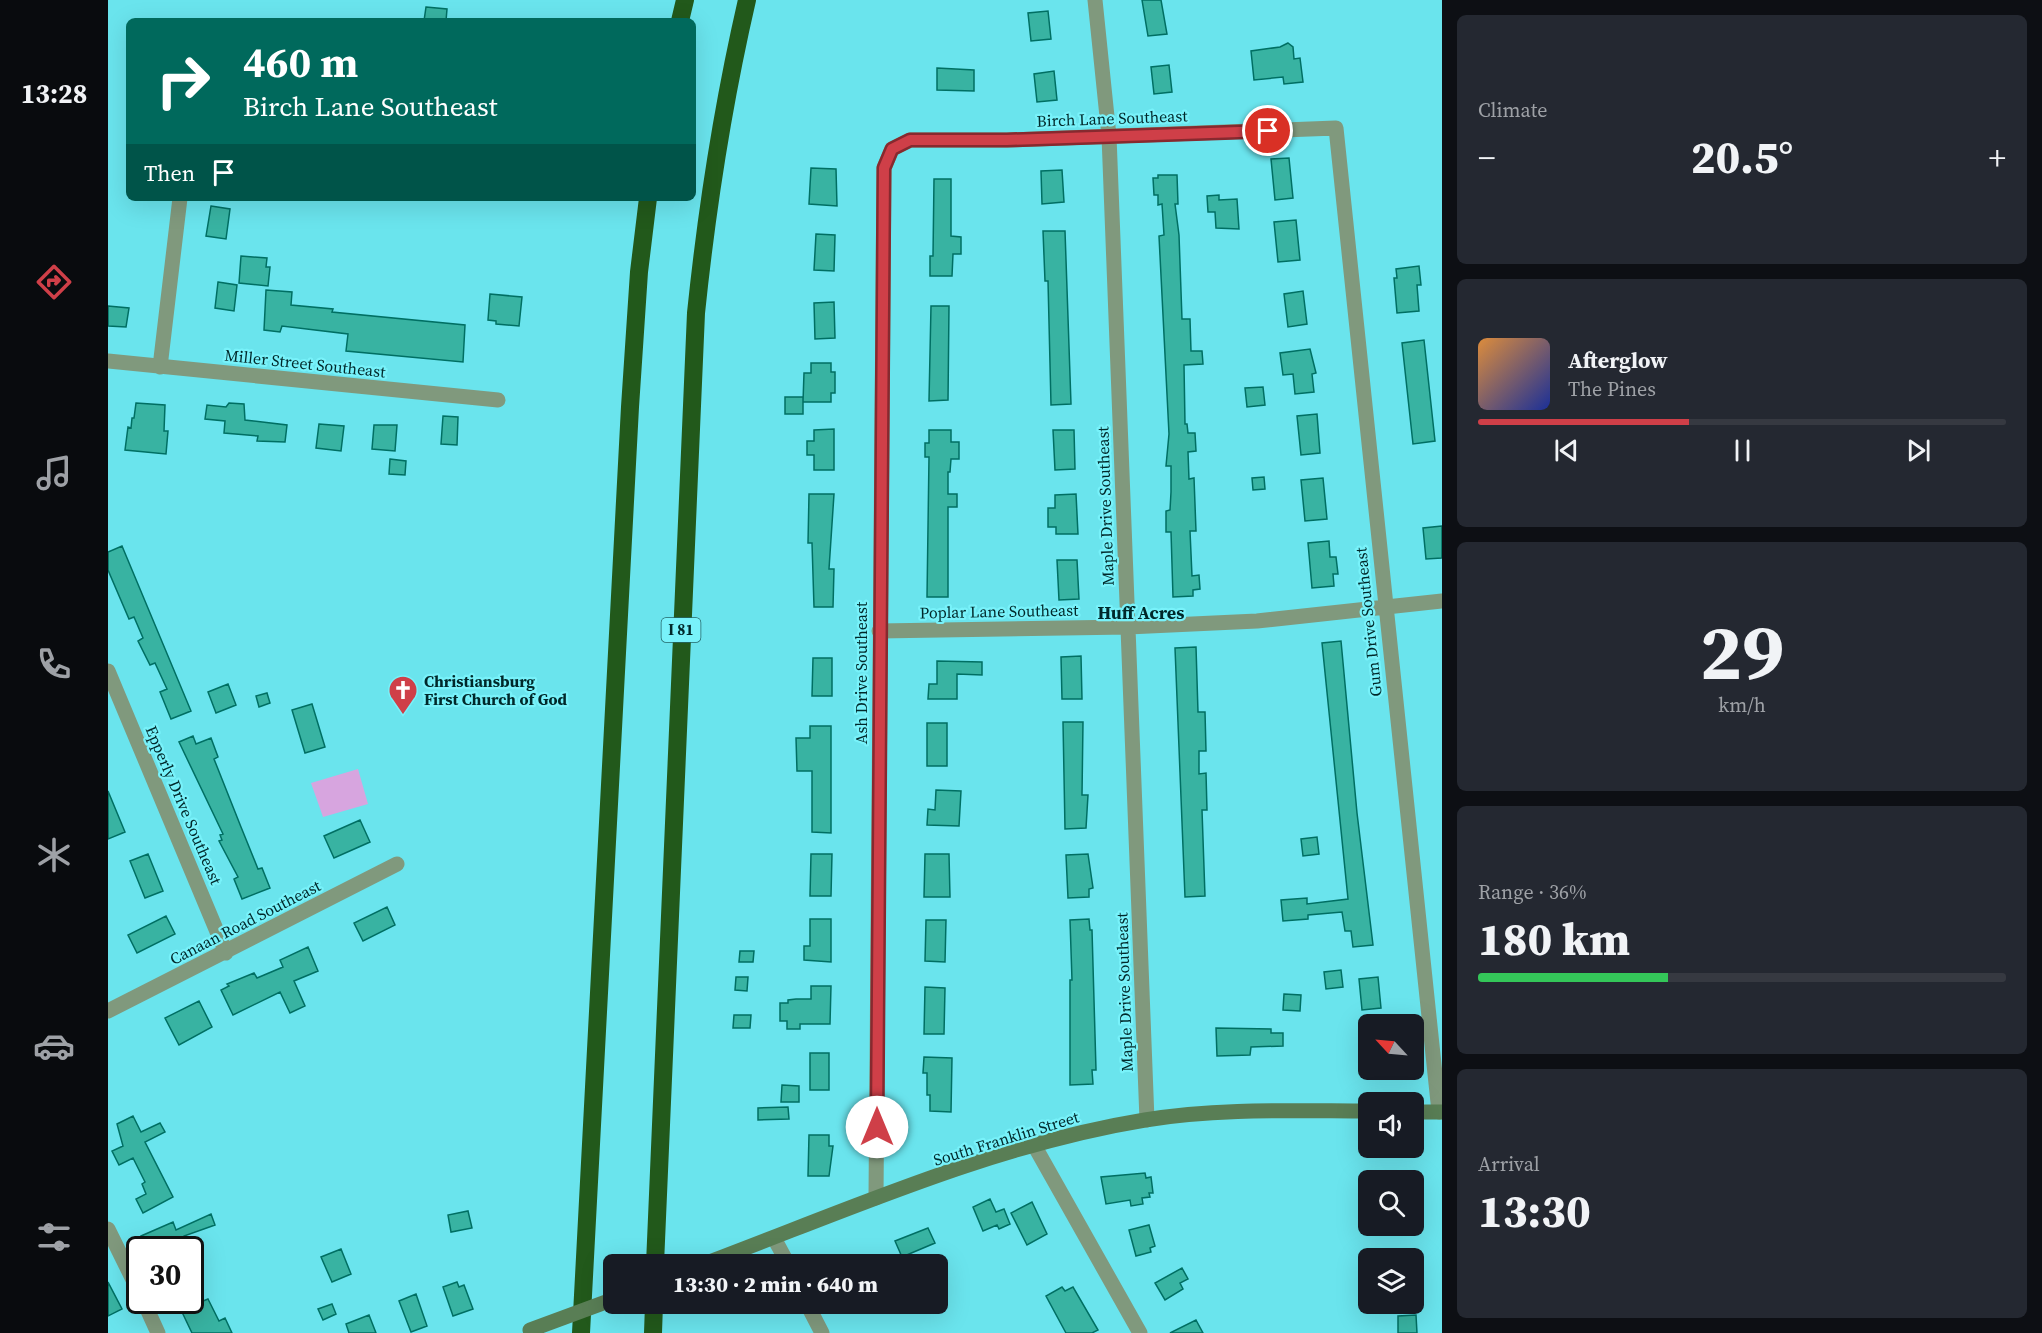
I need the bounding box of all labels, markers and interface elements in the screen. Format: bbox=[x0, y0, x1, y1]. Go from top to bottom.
text: 460 m bbox=[243, 33, 358, 91]
icon: right bbox=[144, 42, 222, 120]
text: 13:28 bbox=[21, 75, 87, 112]
text: Birch Lane Southeast bbox=[243, 88, 498, 125]
text: Climate bbox=[1478, 96, 1547, 124]
street label: Birch Lane Southeast bbox=[1036, 104, 1189, 132]
pin bbox=[1242, 105, 1293, 156]
icon: arrive bbox=[1251, 114, 1284, 147]
text: 20.5° bbox=[1691, 126, 1793, 188]
text: − bbox=[1478, 135, 1496, 180]
text: + bbox=[1989, 135, 2006, 180]
icon: arrive bbox=[207, 156, 240, 189]
text: Then bbox=[144, 158, 195, 188]
icon: directions bbox=[33, 261, 75, 303]
street label: Miller Street Southeast bbox=[223, 344, 387, 382]
text: Afterglow bbox=[1568, 345, 1668, 375]
text: The Pines bbox=[1568, 375, 1656, 403]
street label: Maple Drive Southeast bbox=[1091, 425, 1119, 586]
icon: previous bbox=[1550, 434, 1583, 467]
icon: pause bbox=[1726, 434, 1759, 467]
icon: next bbox=[1902, 434, 1935, 467]
icon: music bbox=[33, 452, 75, 494]
street label: Gum Drive Southeast bbox=[1349, 545, 1387, 698]
text: 29 bbox=[1700, 598, 1784, 705]
street label: Poplar Lane Southeast bbox=[920, 599, 1079, 623]
district label: Huff Acres bbox=[1098, 600, 1184, 625]
street label: Ash Drive Southeast bbox=[850, 601, 872, 744]
road number: I 81 bbox=[662, 618, 700, 642]
icon: phone bbox=[33, 643, 75, 685]
place label: Christiansburg First Church of God bbox=[424, 670, 568, 710]
church icon: Christiansburg First Church of God bbox=[387, 674, 419, 716]
text: km/h bbox=[1718, 691, 1766, 719]
street label: Epperly Drive Southeast bbox=[141, 722, 228, 889]
icon: climate bbox=[33, 834, 75, 876]
street label: Canaan Road Southeast bbox=[166, 874, 325, 970]
text: Range · 36% bbox=[1478, 878, 1587, 906]
text: 180 km bbox=[1478, 908, 1630, 970]
street label: Maple Drive Southeast bbox=[1110, 911, 1138, 1072]
north arrow bbox=[1358, 1014, 1424, 1080]
map controls bbox=[1358, 1014, 1424, 1314]
icon: car bbox=[33, 1025, 75, 1067]
button: sound bbox=[1358, 1092, 1424, 1158]
position arrow bbox=[845, 1095, 909, 1159]
street label: South Franklin Street bbox=[931, 1105, 1082, 1171]
text: Arrival bbox=[1478, 1150, 1540, 1178]
button: search bbox=[1358, 1170, 1424, 1236]
text: 13:30 bbox=[1478, 1180, 1591, 1242]
icon: filters bbox=[33, 1216, 75, 1258]
speed limit sign: 30 bbox=[126, 1236, 204, 1314]
button: layers bbox=[1358, 1248, 1424, 1314]
text: 13:30 · 2 min · 640 m bbox=[673, 1269, 878, 1299]

